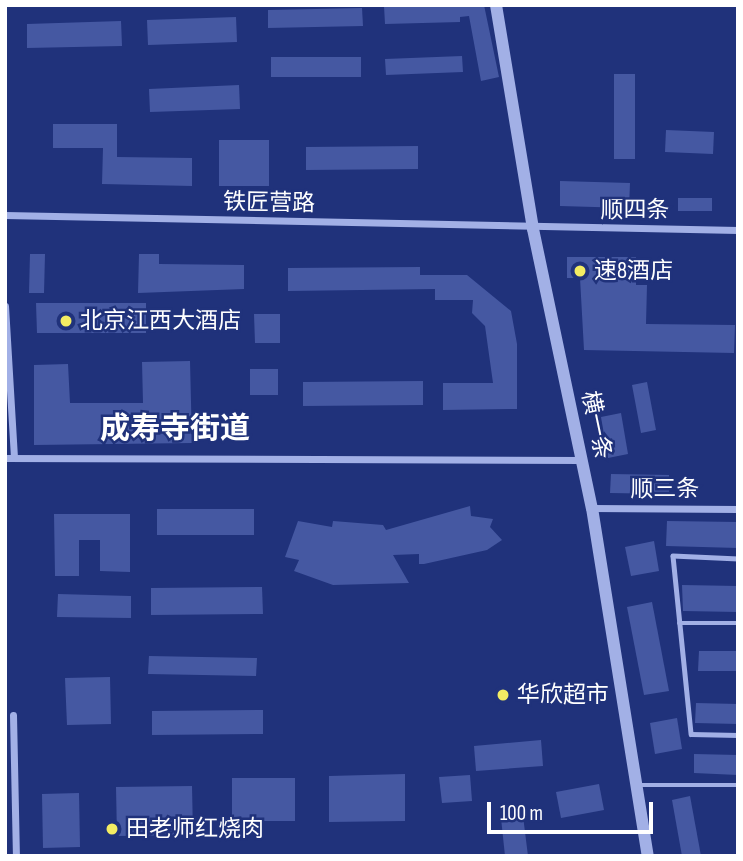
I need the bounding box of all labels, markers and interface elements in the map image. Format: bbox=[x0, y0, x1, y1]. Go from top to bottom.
street label: 铁匠营路 bbox=[223, 188, 315, 218]
street label: 顺四条 bbox=[601, 196, 669, 224]
place label: 速8酒店 bbox=[594, 257, 673, 285]
marker: 速8酒店 bbox=[572, 263, 588, 279]
place label: 北京江西大酒店 bbox=[80, 307, 241, 335]
marker: 北京江西大酒店 bbox=[58, 313, 74, 329]
street label: 横一条 bbox=[575, 388, 617, 462]
district label: 成寿寺街道 bbox=[100, 411, 250, 447]
street label: 顺三条 bbox=[631, 475, 699, 503]
place label: 华欣超市 bbox=[517, 681, 609, 709]
marker: 华欣超市 bbox=[495, 687, 511, 703]
scale bar bbox=[491, 788, 657, 832]
text: 100 m bbox=[500, 801, 543, 826]
place label: 田老师红烧肉 bbox=[126, 815, 264, 843]
marker: 田老师红烧肉 bbox=[104, 821, 120, 837]

